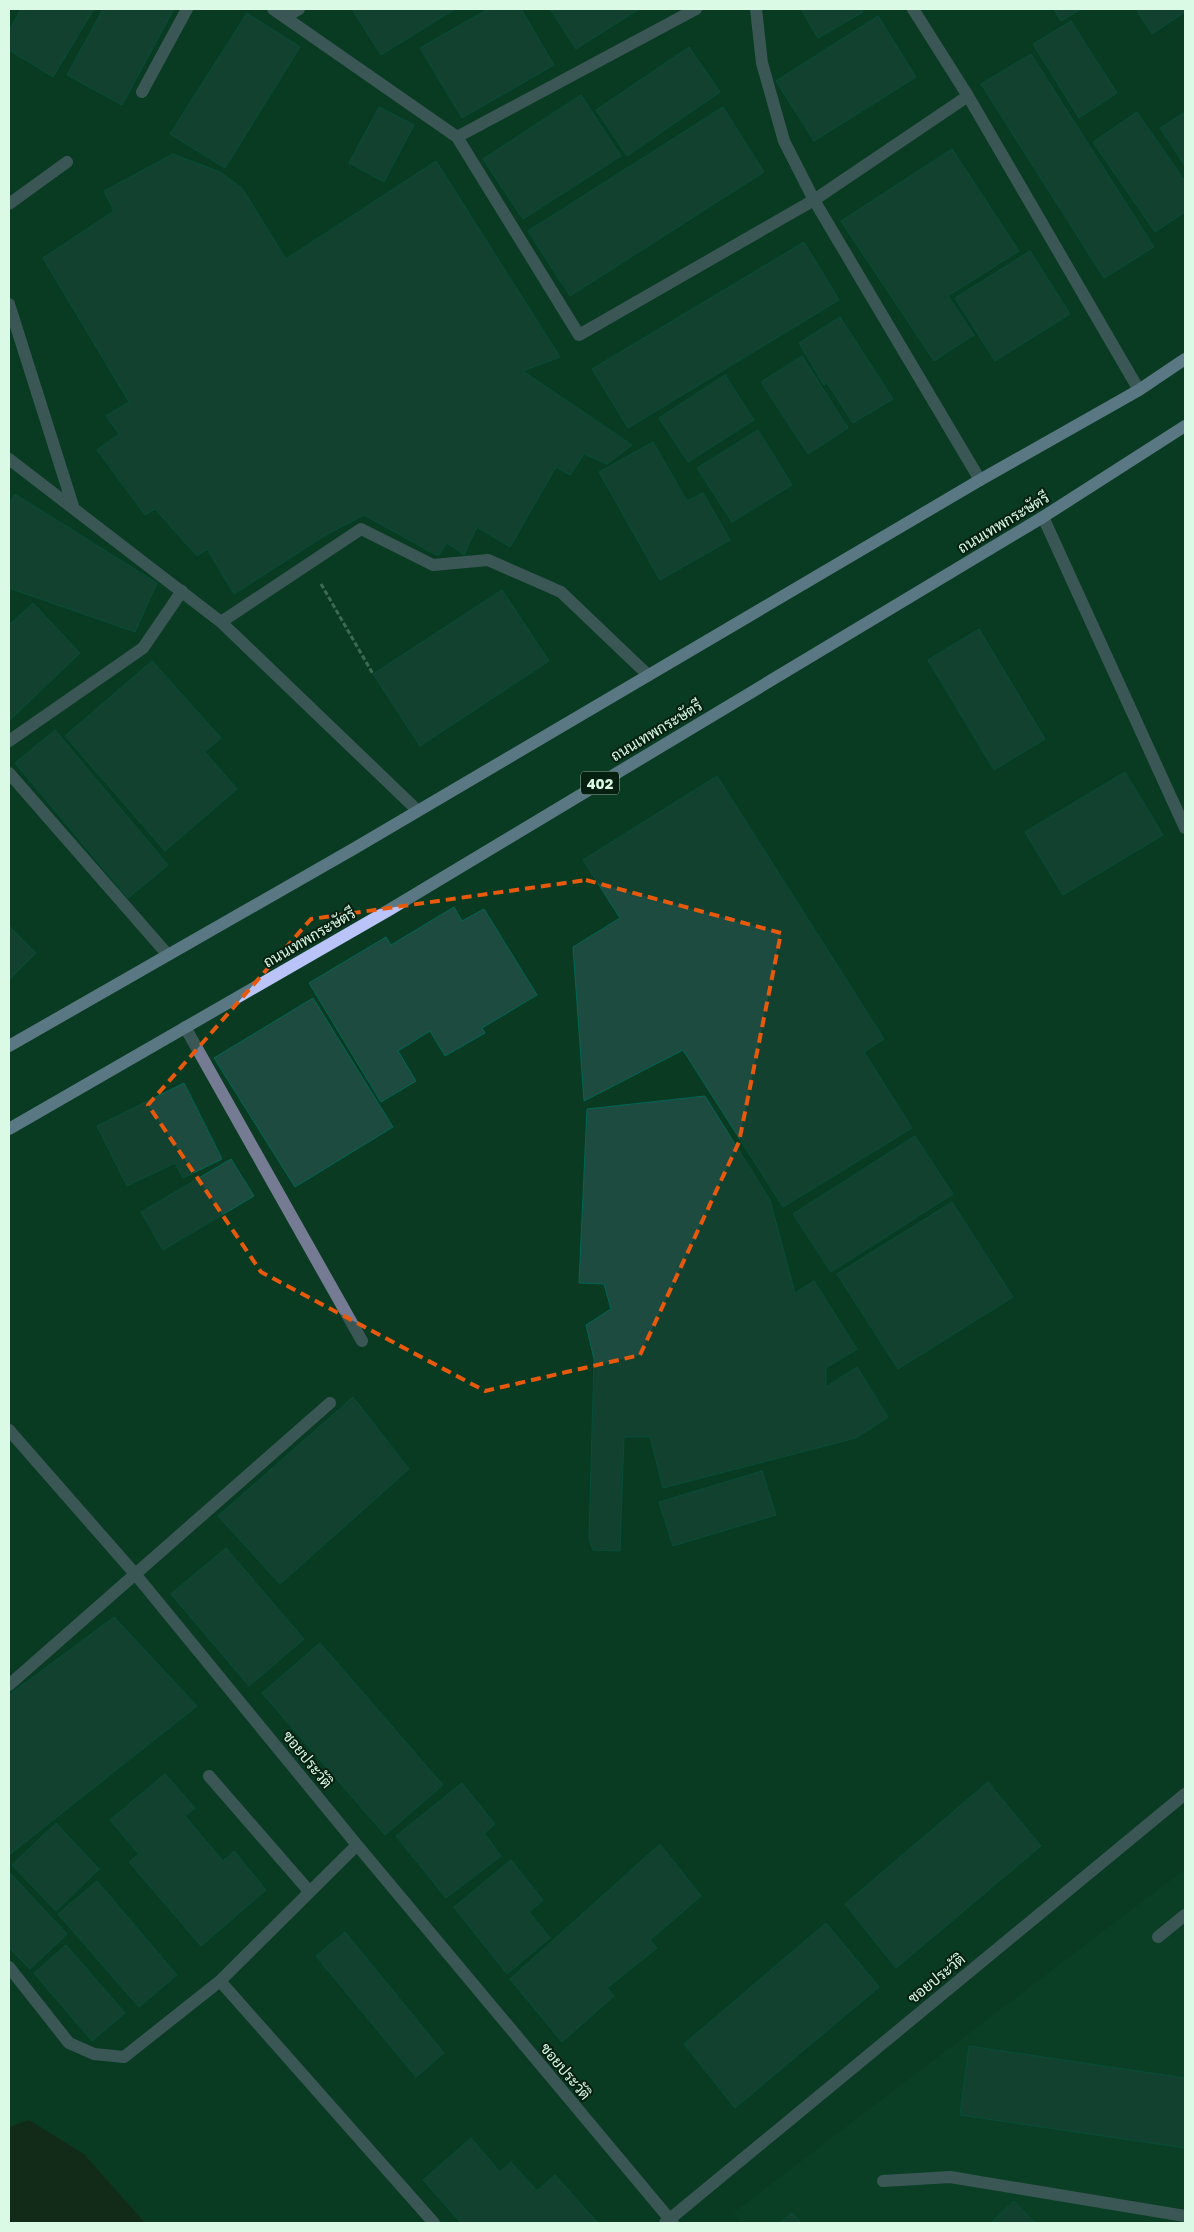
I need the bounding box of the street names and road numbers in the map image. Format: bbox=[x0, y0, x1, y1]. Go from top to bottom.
street label: ถนนเทพกระษัตรี bbox=[954, 488, 1052, 556]
street label: ถนนเทพกระษัตรี bbox=[607, 696, 705, 764]
road number: 402 bbox=[581, 771, 619, 794]
street label: ถนนเทพกระษัตรี bbox=[260, 903, 358, 971]
street label: ซอยประวัติ bbox=[279, 1727, 337, 1791]
street label: ซอยประวัติ bbox=[904, 1949, 968, 2007]
street label: ซอยประวัติ bbox=[537, 2039, 595, 2103]

